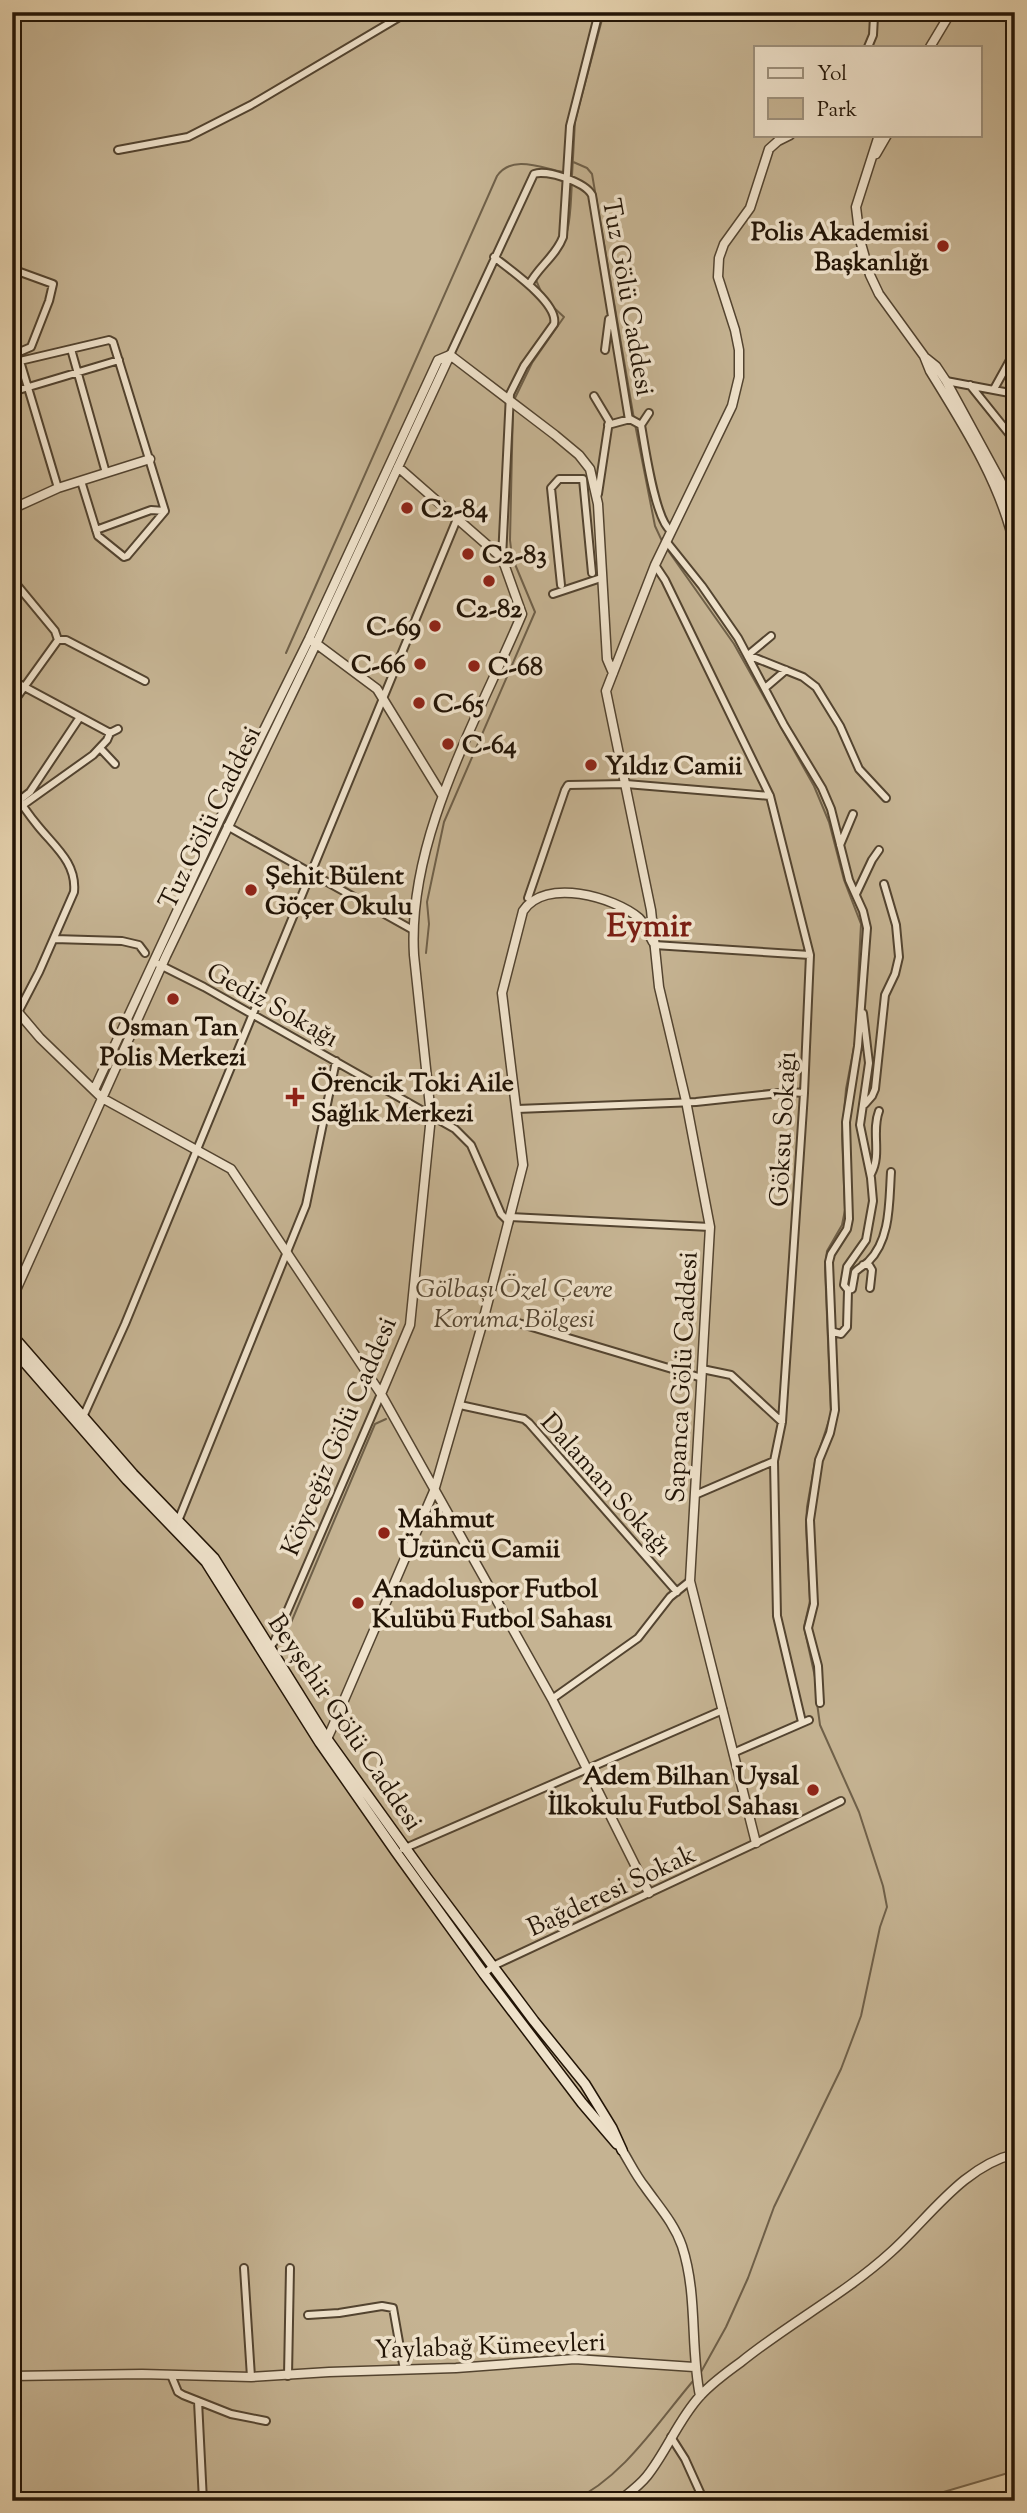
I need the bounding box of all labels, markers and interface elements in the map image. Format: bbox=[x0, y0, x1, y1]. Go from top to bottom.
legend bbox=[754, 46, 982, 136]
text: Yol bbox=[817, 60, 847, 90]
text: Park bbox=[817, 96, 858, 126]
street label: Tuz Gölü Caddesi bbox=[591, 196, 662, 399]
place label: Polis Akademisi Başkanlığı bbox=[751, 215, 930, 282]
marker: Polis Akademisi Başkanlığı bbox=[935, 238, 951, 254]
place label: C2-84 bbox=[421, 492, 488, 529]
marker: C2-84 bbox=[399, 500, 415, 516]
place label: C2-83 bbox=[482, 538, 547, 575]
marker: C2-83 bbox=[460, 546, 476, 562]
marker: C2-82 bbox=[481, 573, 497, 589]
place label: C2-82 bbox=[456, 592, 523, 629]
place label: C-69 bbox=[366, 610, 421, 647]
marker: C-69 bbox=[427, 618, 443, 634]
place label: C-66 bbox=[351, 648, 406, 685]
place label: C-68 bbox=[488, 650, 543, 687]
marker: C-66 bbox=[412, 656, 428, 672]
marker: C-68 bbox=[466, 658, 482, 674]
place label: C-65 bbox=[433, 687, 484, 724]
marker: C-65 bbox=[411, 695, 427, 711]
street label: Tuz Gölü Caddesi bbox=[151, 720, 272, 916]
place label: C-64 bbox=[462, 728, 517, 765]
marker: C-64 bbox=[440, 736, 456, 752]
place label: Yıldız Camii bbox=[605, 749, 743, 786]
marker: Yıldız Camii bbox=[583, 757, 599, 773]
place label: Şehit Bülent Göçer Okulu bbox=[265, 859, 412, 926]
marker: Şehit Bülent Göçer Okulu bbox=[243, 882, 259, 898]
district label: Eymir bbox=[606, 904, 692, 952]
street label: Gediz Sokağı bbox=[199, 955, 345, 1058]
marker: Osman Tan Polis Merkezi bbox=[165, 991, 181, 1007]
place label: Osman Tan Polis Merkezi bbox=[100, 1010, 247, 1077]
street label: Göksu Sokağı bbox=[762, 1050, 807, 1208]
place label: Örencik Toki Aile Sağlık Merkezi bbox=[311, 1066, 514, 1133]
marker: Örencik Toki Aile Sağlık Merkezi bbox=[285, 1087, 305, 1107]
street label: Sapanca Gölü Caddesi bbox=[658, 1250, 709, 1504]
park label: Gölbaşı Özel Çevre Koruma Bölgesi bbox=[415, 1272, 613, 1339]
street label: Köyceğiz Gölü Caddesi bbox=[273, 1312, 407, 1562]
street label: Dalaman Sokağı bbox=[531, 1406, 680, 1566]
place label: Mahmut Üzüncü Camii bbox=[398, 1502, 561, 1569]
marker: Mahmut Üzüncü Camii bbox=[376, 1525, 392, 1541]
place label: Anadoluspor Futbol Kulübü Futbol Sahası bbox=[372, 1572, 613, 1639]
marker: Anadoluspor Futbol Kulübü Futbol Sahası bbox=[350, 1595, 366, 1611]
street label: Beyşehir Gölü Caddesi bbox=[257, 1607, 430, 1839]
place label: Adem Bilhan Uysal İlkokulu Futbol Sahası bbox=[548, 1759, 800, 1826]
marker: Adem Bilhan Uysal İlkokulu Futbol Sahası bbox=[805, 1782, 821, 1798]
street label: Bağderesi Sokak bbox=[522, 1837, 702, 1947]
street label: Yaylabağ Kümeevleri bbox=[374, 2325, 607, 2370]

